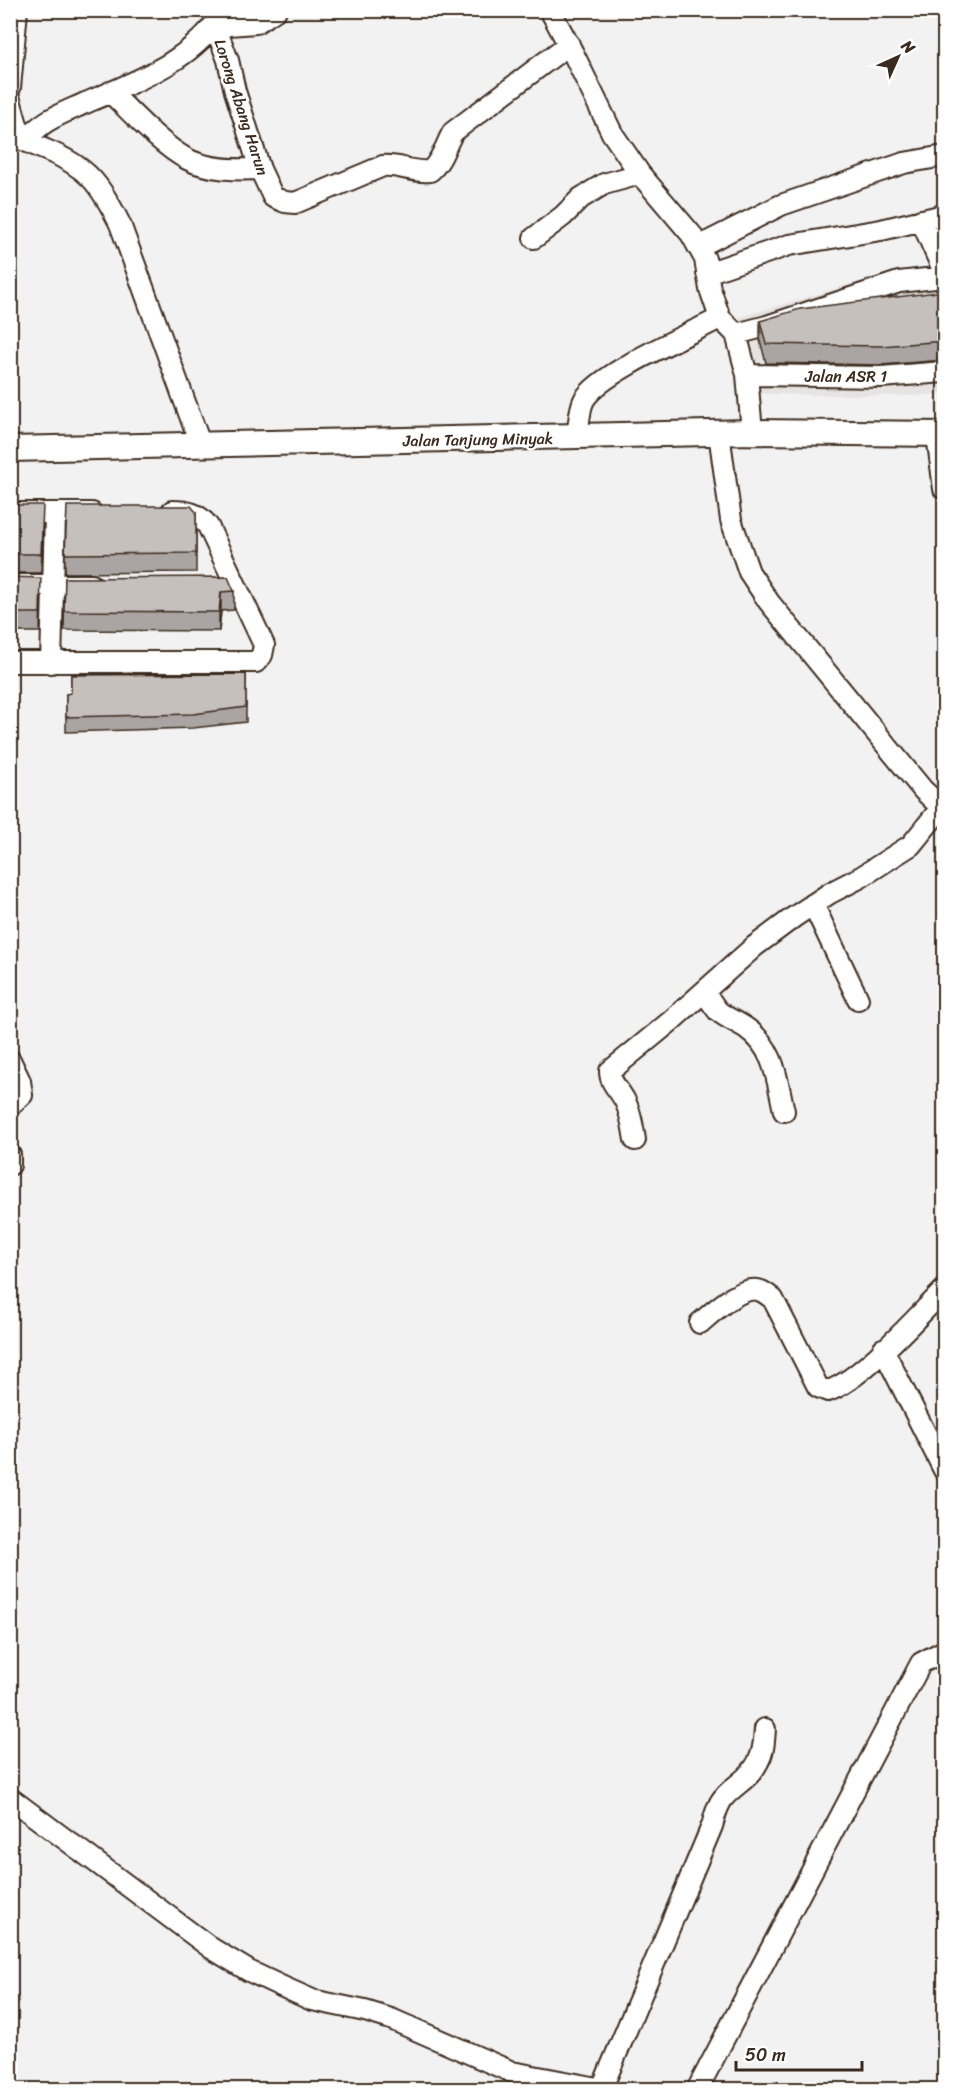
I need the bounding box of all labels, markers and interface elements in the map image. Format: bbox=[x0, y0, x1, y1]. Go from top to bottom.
north arrow bbox=[868, 27, 928, 87]
text: N bbox=[893, 32, 923, 62]
street label: Lorong Abang Harun bbox=[206, 35, 277, 180]
street label: Jalan ASR 1 bbox=[804, 362, 887, 391]
street label: Jalan Tanjung Minyak bbox=[402, 424, 553, 455]
scale bar bbox=[736, 2034, 862, 2072]
text: 50 m bbox=[745, 2039, 786, 2071]

